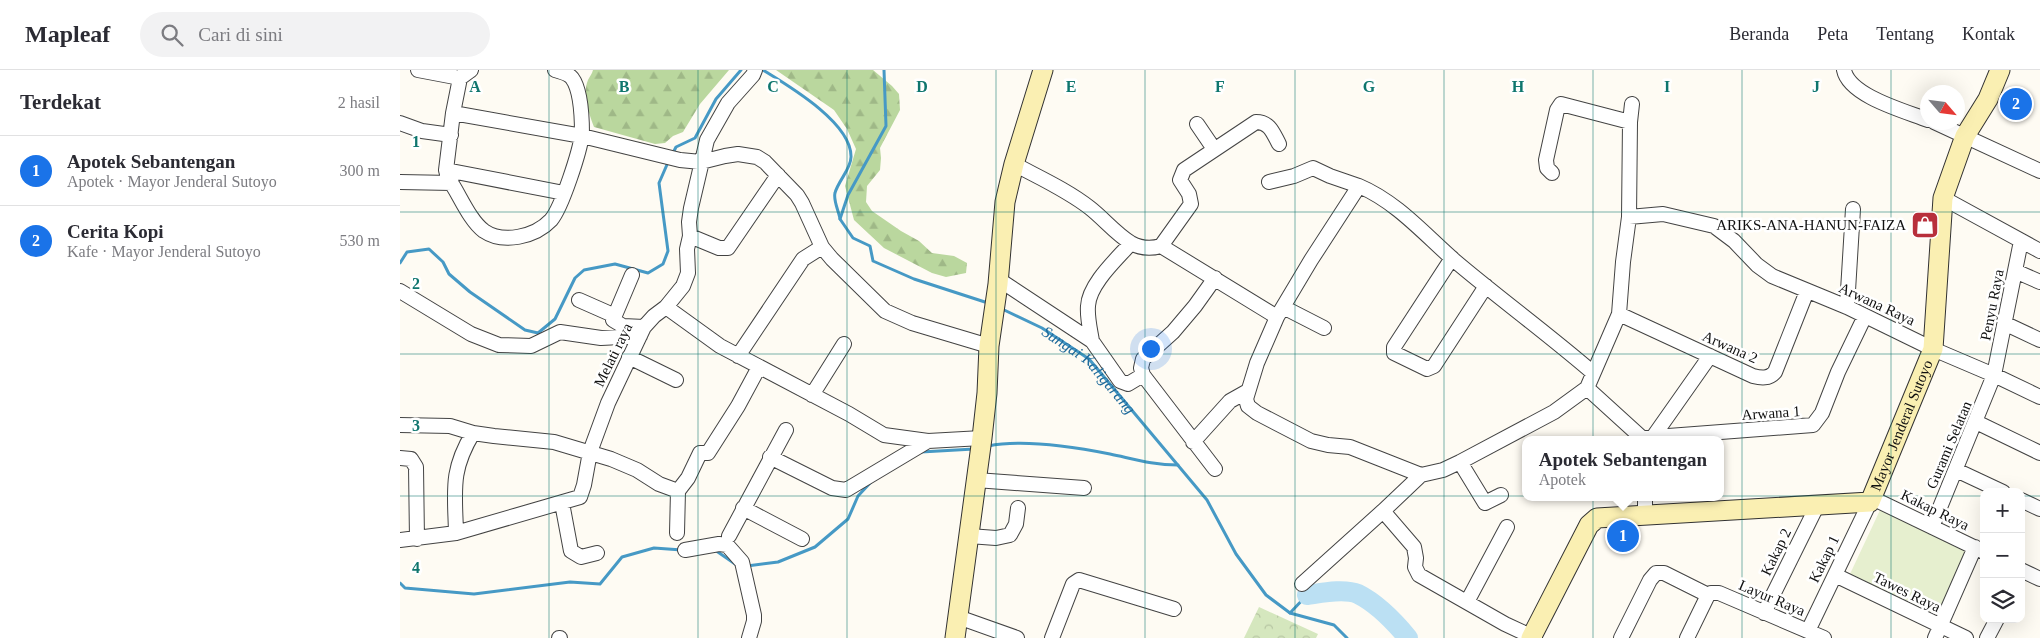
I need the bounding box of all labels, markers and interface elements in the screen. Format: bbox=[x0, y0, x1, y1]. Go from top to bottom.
search box bbox=[140, 12, 490, 57]
text: Mapleaf bbox=[25, 21, 110, 47]
icon: search bbox=[158, 21, 186, 49]
text: Cari di sini bbox=[198, 24, 283, 45]
text: Beranda bbox=[1729, 24, 1789, 44]
text: Peta bbox=[1817, 24, 1848, 44]
text: Tentang bbox=[1876, 24, 1934, 44]
text: Kontak bbox=[1962, 24, 2015, 44]
text: A bbox=[469, 78, 481, 95]
text: B bbox=[619, 78, 630, 95]
text: C bbox=[767, 78, 779, 95]
text: D bbox=[916, 78, 928, 95]
text: E bbox=[1066, 78, 1076, 95]
text: F bbox=[1215, 78, 1225, 95]
text: G bbox=[1363, 78, 1376, 95]
text: H bbox=[1512, 78, 1525, 95]
text: I bbox=[1664, 78, 1670, 95]
text: J bbox=[1812, 78, 1820, 95]
north arrow bbox=[1920, 85, 1965, 130]
pin: 2 bbox=[2000, 85, 2032, 123]
text: Terdekat bbox=[20, 90, 101, 114]
text: 2 hasil bbox=[338, 94, 380, 111]
text: 1 bbox=[412, 133, 420, 150]
text: Apotek Sebantengan bbox=[67, 151, 235, 172]
text: 1 bbox=[32, 162, 40, 179]
text: 300 m bbox=[340, 162, 380, 179]
text: Apotek · Mayor Jenderal Sutoyo bbox=[67, 173, 277, 190]
shop icon: ARIKS-ANA-HANUN-FAIZA bbox=[1910, 210, 1940, 240]
place label: ARIKS-ANA-HANUN-FAIZA bbox=[1716, 217, 1906, 233]
text: Cerita Kopi bbox=[67, 221, 164, 242]
text: 2 bbox=[32, 232, 40, 249]
text: 530 m bbox=[340, 232, 380, 249]
text: Kafe · Mayor Jenderal Sutoyo bbox=[67, 243, 261, 260]
street label: Penyu Raya bbox=[1977, 268, 2007, 342]
text: 2 bbox=[412, 275, 420, 292]
street label: Arwana Raya bbox=[1836, 279, 1918, 329]
street label: Melati raya bbox=[591, 320, 635, 389]
water label: Sungai Kaligarang bbox=[1039, 323, 1139, 418]
street label: Arwana 2 bbox=[1700, 328, 1760, 366]
your location bbox=[1138, 336, 1164, 362]
street label: Mayor Jenderal Sutoyo bbox=[1867, 358, 1936, 493]
street label: Gurami Selatan bbox=[1923, 398, 1975, 491]
street label: Arwana 1 bbox=[1741, 403, 1801, 423]
text: 3 bbox=[412, 417, 420, 434]
popup bbox=[1522, 436, 1724, 501]
text: Apotek Sebantengan bbox=[1539, 449, 1707, 470]
text: Apotek bbox=[1539, 471, 1586, 488]
street label: Kakap Raya bbox=[1898, 487, 1972, 533]
map controls bbox=[1980, 488, 2025, 623]
button: + bbox=[1980, 488, 2025, 533]
pin: 1 bbox=[1607, 517, 1639, 555]
street label: Kakap 2 bbox=[1758, 526, 1794, 578]
street label: Kakap 1 bbox=[1806, 533, 1842, 585]
button: − bbox=[1980, 533, 2025, 578]
text: 4 bbox=[412, 559, 420, 576]
street label: Tawes Raya bbox=[1871, 569, 1943, 615]
street label: Layur Raya bbox=[1736, 577, 1808, 619]
button: layers bbox=[1980, 578, 2025, 623]

